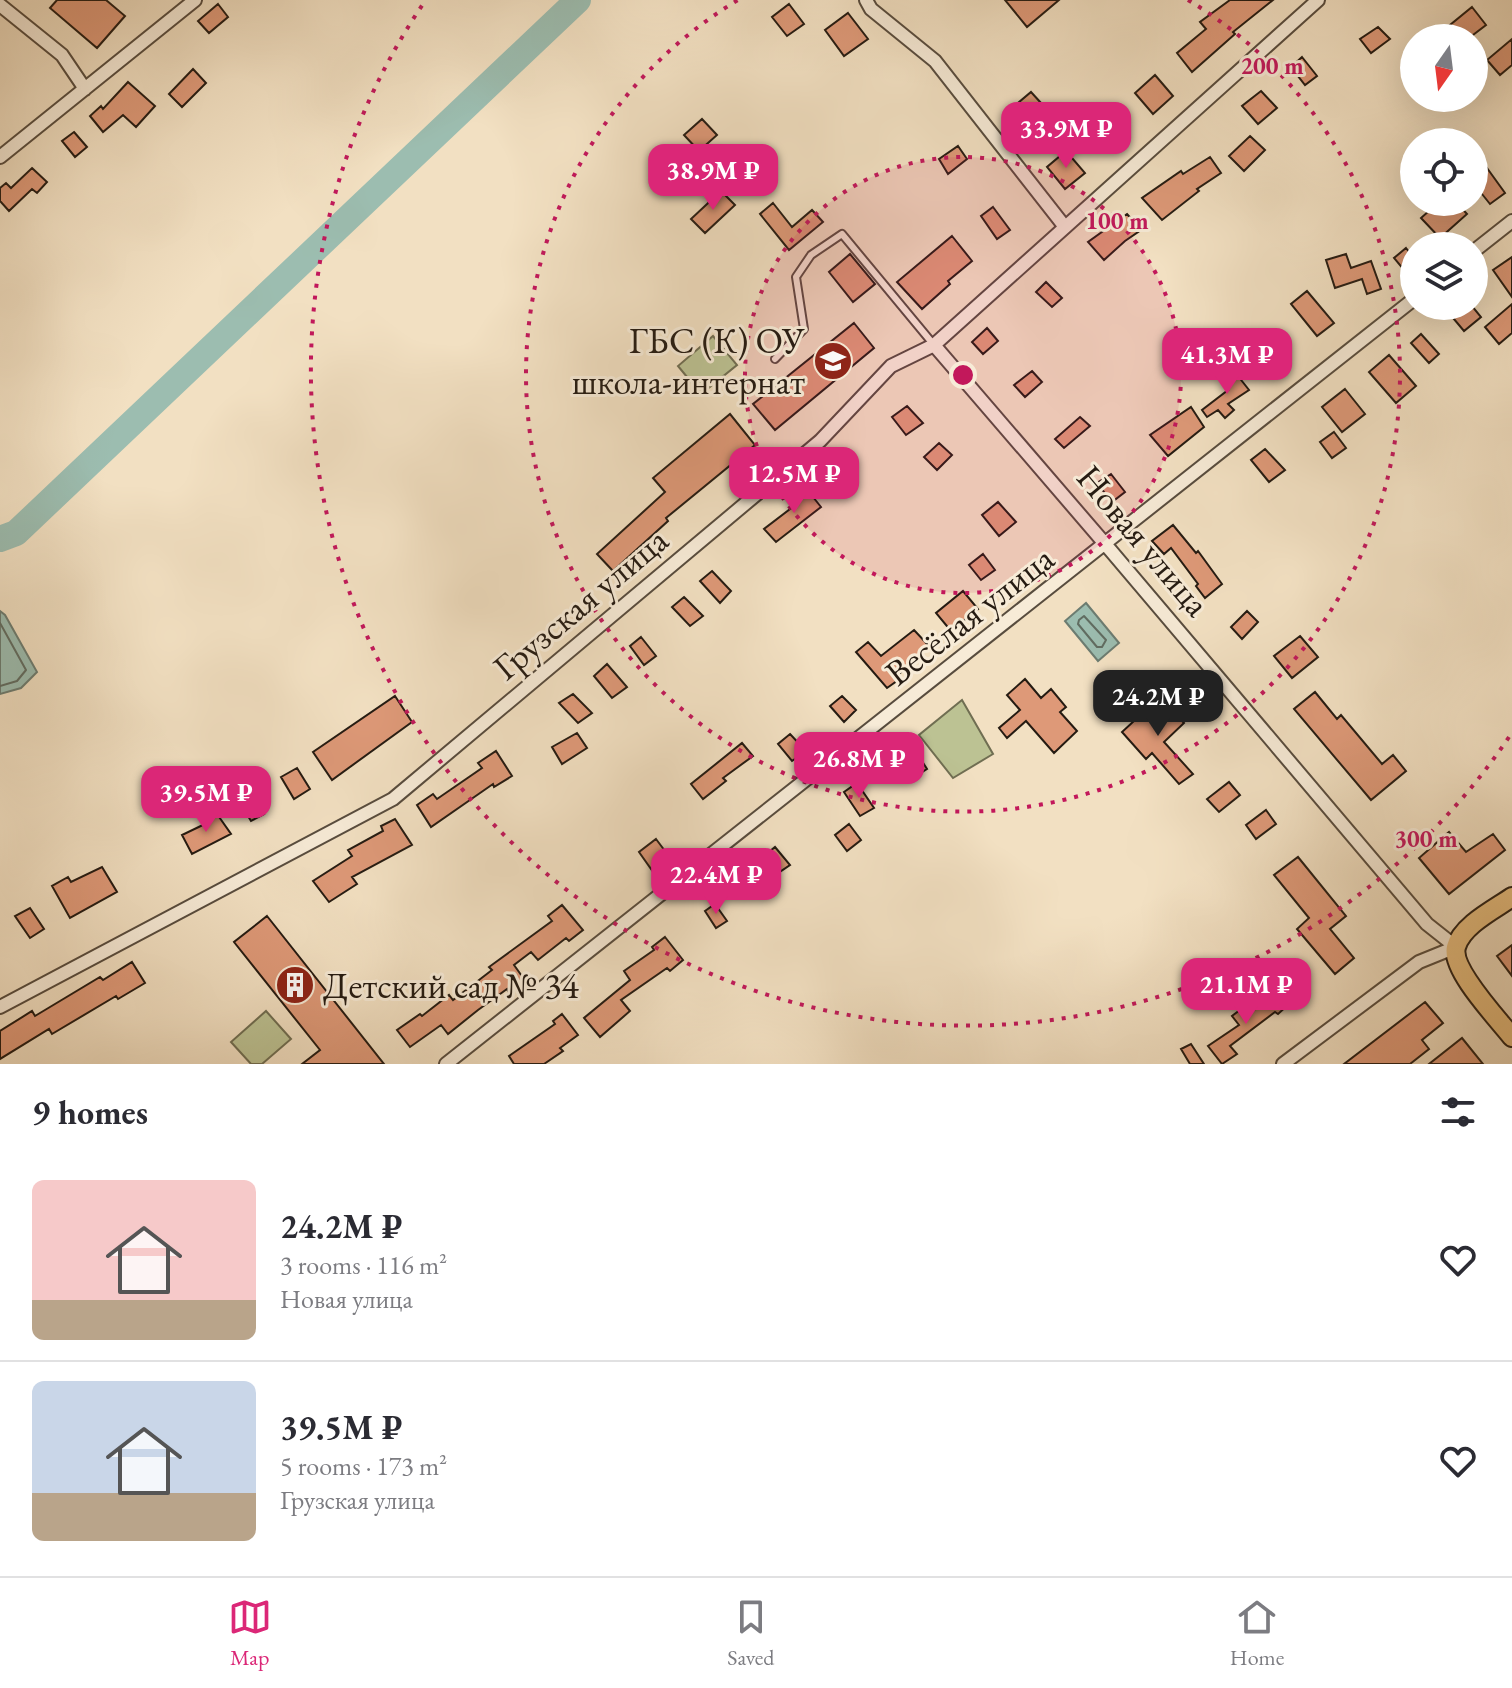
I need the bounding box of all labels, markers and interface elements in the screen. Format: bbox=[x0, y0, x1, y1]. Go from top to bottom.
north arrow bbox=[1400, 24, 1488, 112]
map controls bbox=[1400, 24, 1488, 320]
text: 200 m bbox=[1240, 50, 1304, 81]
pin: 33.9M ₽ bbox=[992, 102, 1140, 170]
text: 33.9M ₽ bbox=[1019, 111, 1113, 145]
button: locate bbox=[1400, 128, 1488, 216]
pin: 38.9M ₽ bbox=[639, 144, 787, 212]
text: 38.9M ₽ bbox=[666, 153, 760, 187]
text: 100 m bbox=[1085, 205, 1149, 236]
button: layers bbox=[1400, 232, 1488, 320]
place label: ГБС (К) ОУ школа-интернат bbox=[572, 317, 805, 405]
pin: 41.3M ₽ bbox=[1153, 328, 1301, 396]
text: 41.3M ₽ bbox=[1180, 337, 1274, 371]
school or university icon: ГБС (К) ОУ школа-интернат bbox=[812, 340, 854, 382]
centre of rings bbox=[949, 361, 977, 389]
pin: 12.5M ₽ bbox=[720, 447, 868, 515]
street label: Новая улица bbox=[1066, 455, 1221, 626]
text: 12.5M ₽ bbox=[747, 456, 841, 490]
street label: Грузская улица bbox=[483, 516, 678, 690]
street label: Весёлая улица bbox=[875, 534, 1064, 696]
pin: 24.2M ₽ bbox=[1084, 670, 1232, 738]
text: 24.2M ₽ bbox=[1111, 679, 1205, 713]
pin: 26.8M ₽ bbox=[785, 732, 933, 800]
text: 26.8M ₽ bbox=[812, 741, 906, 775]
pin: 39.5M ₽ bbox=[132, 766, 280, 834]
text: 39.5M ₽ bbox=[159, 775, 253, 809]
text: 300 m bbox=[1394, 823, 1458, 854]
pin: 22.4M ₽ bbox=[642, 848, 790, 916]
text: 22.4M ₽ bbox=[669, 857, 763, 891]
pin: 21.1M ₽ bbox=[1172, 958, 1320, 1026]
place label: Детский сад № 34 bbox=[323, 962, 579, 1009]
building icon: Детский сад № 34 bbox=[274, 964, 316, 1006]
text: 21.1M ₽ bbox=[1199, 967, 1293, 1001]
text: 9 homes bbox=[32, 1090, 148, 1134]
icon: filters bbox=[1436, 1090, 1480, 1134]
text: 24.2M ₽ bbox=[280, 1204, 403, 1248]
icon: home bbox=[96, 1212, 192, 1308]
icon: heart bbox=[1436, 1238, 1480, 1282]
text: 3 rooms · 116 m² bbox=[280, 1248, 447, 1282]
text: Новая улица bbox=[280, 1282, 413, 1316]
text: 39.5M ₽ bbox=[280, 1405, 403, 1449]
icon: home bbox=[96, 1413, 192, 1509]
icon: heart bbox=[1436, 1439, 1480, 1483]
text: 5 rooms · 173 m² bbox=[280, 1449, 447, 1483]
text: Грузская улица bbox=[280, 1483, 435, 1517]
tab: Map bbox=[228, 1595, 272, 1672]
tab: Saved bbox=[727, 1595, 774, 1672]
tab: Home bbox=[1230, 1595, 1284, 1672]

